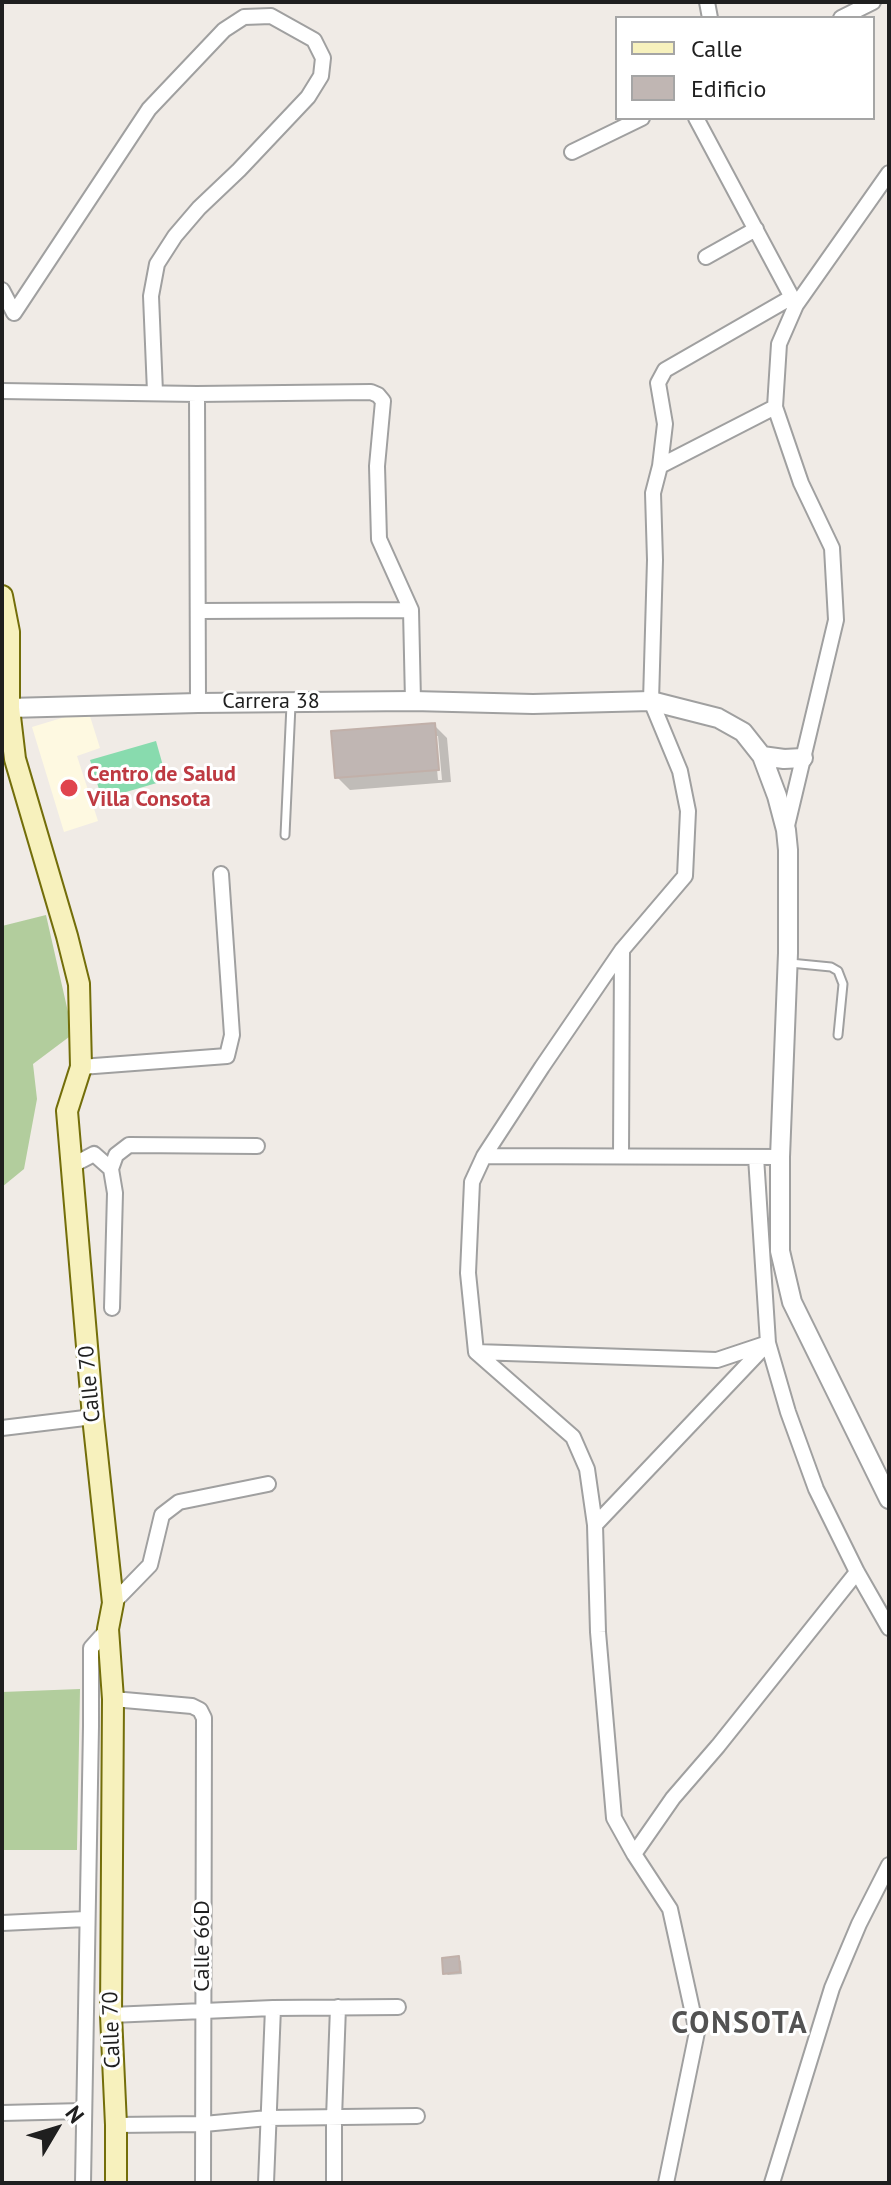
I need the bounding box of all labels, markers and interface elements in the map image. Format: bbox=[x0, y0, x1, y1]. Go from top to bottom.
legend bbox=[615, 16, 875, 120]
text: Calle bbox=[691, 33, 742, 64]
text: Edificio bbox=[691, 73, 766, 104]
street label: Carrera 38 bbox=[222, 689, 320, 715]
place label: Centro de Salud Villa Consota bbox=[87, 762, 236, 814]
marker: Centro de Salud Villa Consota bbox=[58, 777, 80, 799]
street label: Calle 70 bbox=[73, 1345, 107, 1423]
street label: Calle 66D bbox=[190, 1900, 216, 1992]
street label: Calle 70 bbox=[97, 1991, 127, 2069]
district label: CONSOTA bbox=[671, 2006, 809, 2042]
north arrow bbox=[16, 2089, 96, 2169]
text: N bbox=[59, 2100, 90, 2129]

